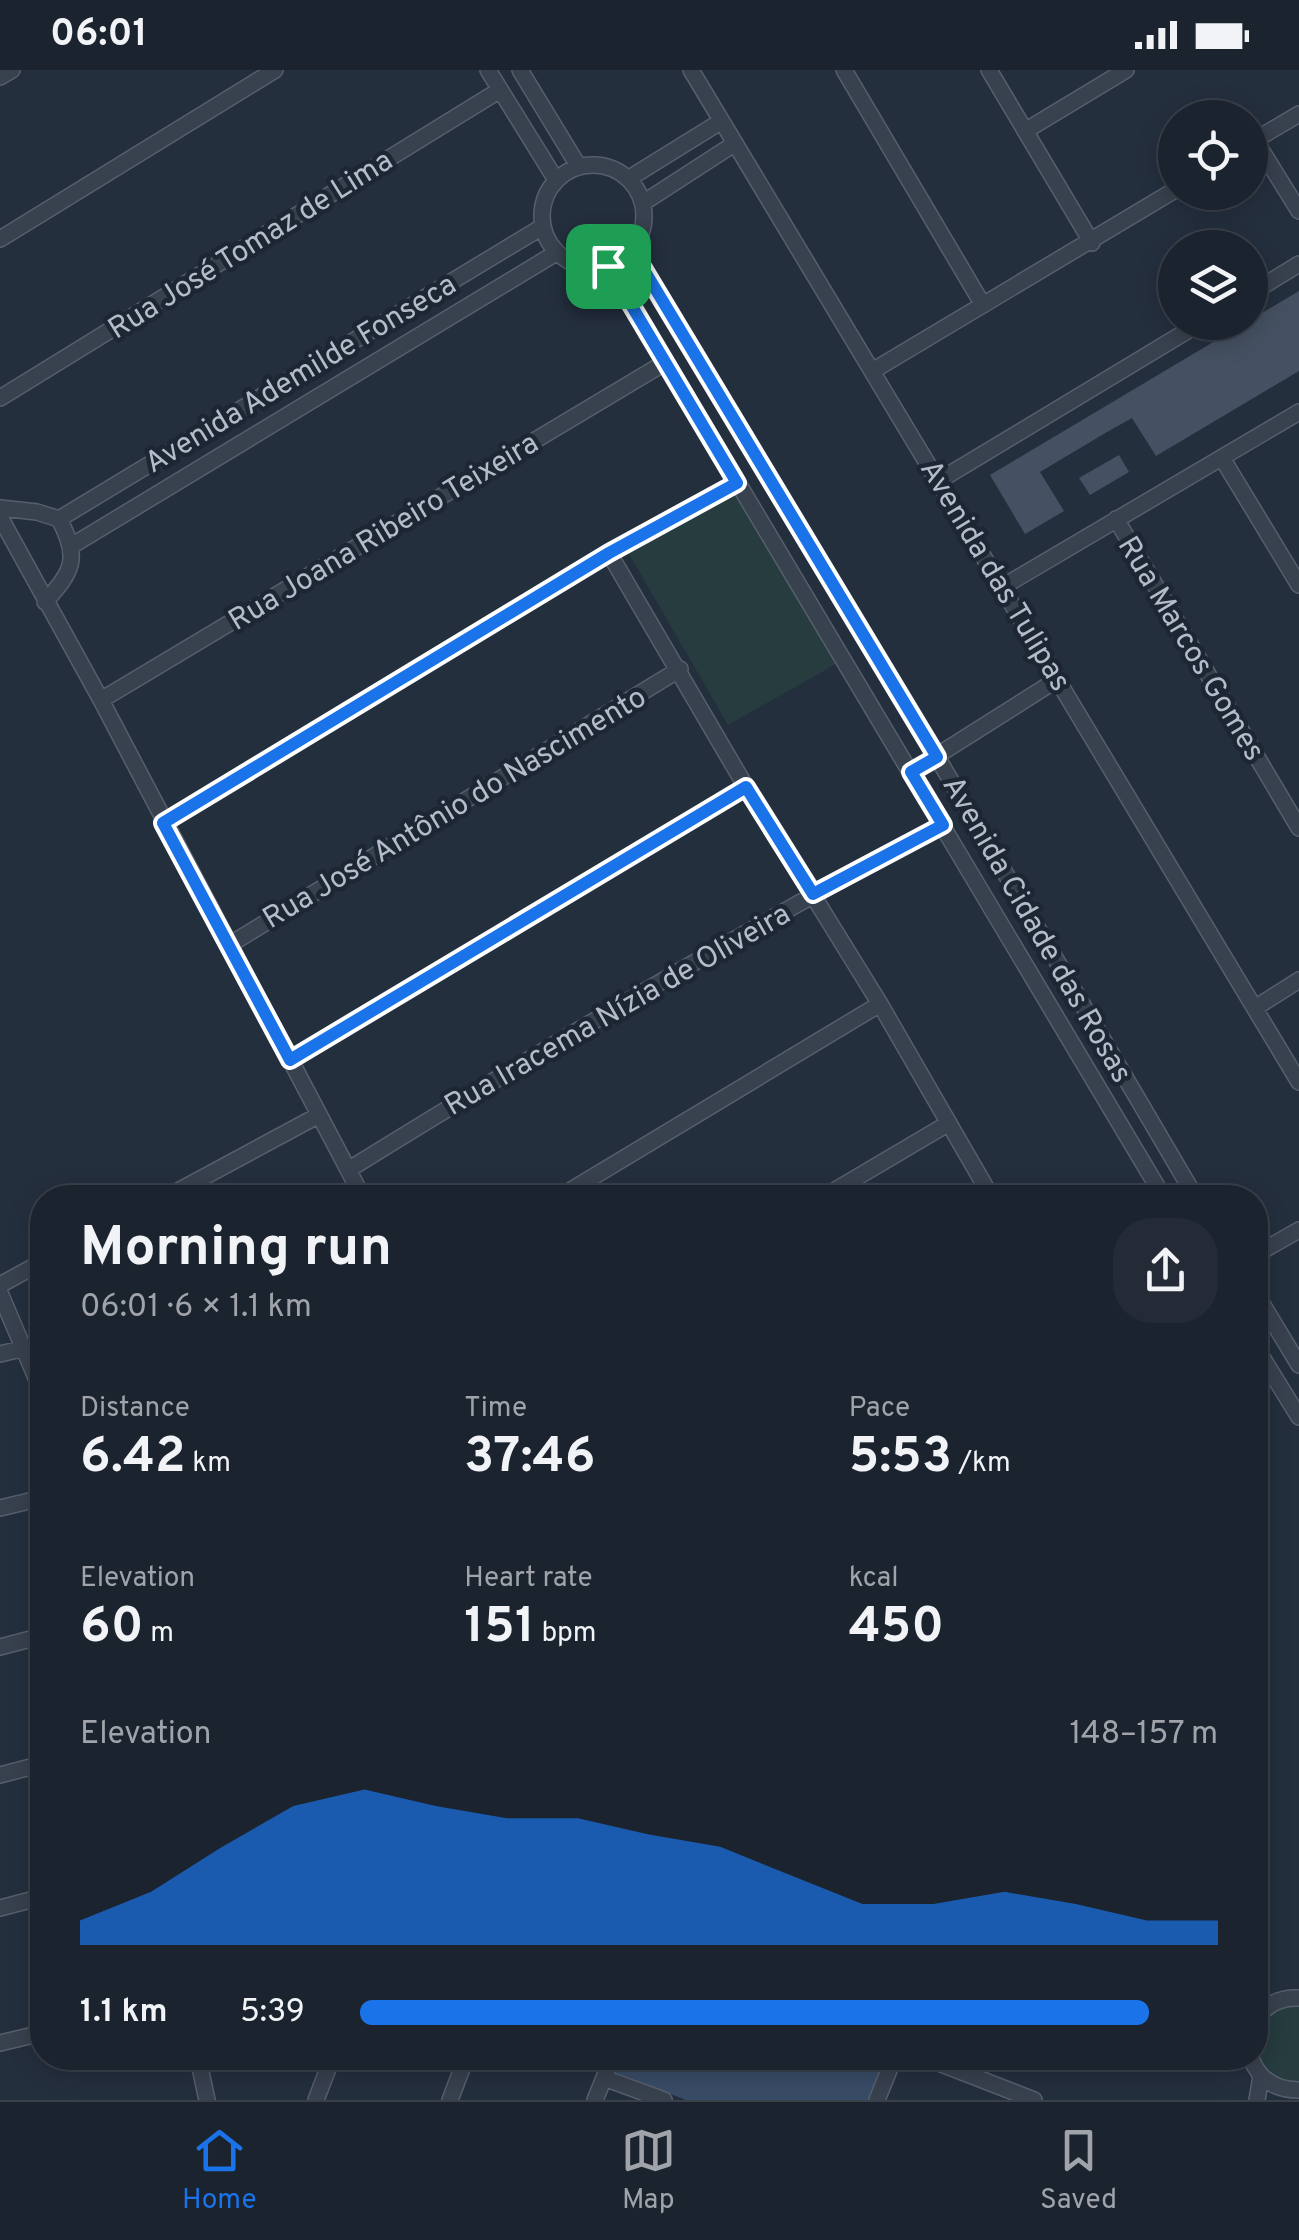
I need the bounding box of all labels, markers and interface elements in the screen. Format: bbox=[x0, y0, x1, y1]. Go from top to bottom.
text: 06:01 bbox=[50, 11, 148, 60]
map controls bbox=[1158, 100, 1268, 340]
button: locate bbox=[1158, 100, 1268, 210]
street label: Rua José Tomaz de Lima bbox=[102, 143, 401, 349]
pin bbox=[566, 224, 651, 309]
button: layers bbox=[1158, 230, 1268, 340]
icon: arrive bbox=[581, 239, 636, 294]
street label: Avenida Ademilde Fonseca bbox=[139, 267, 464, 483]
street label: Rua Joana Ribeiro Teixeira bbox=[223, 426, 546, 640]
street label: Avenida das Tulipas bbox=[910, 454, 1077, 699]
street label: Rua Marcos Gomes bbox=[1108, 530, 1272, 768]
street label: Rua José Antônio do Nascimento bbox=[257, 680, 654, 939]
street label: Avenida Cidade das Rosas bbox=[933, 770, 1139, 1090]
street label: Rua Iracema Nízia de Oliveira bbox=[439, 897, 798, 1125]
text: Morning run bbox=[80, 1215, 392, 1285]
button: share bbox=[1113, 1218, 1218, 1323]
text: 06:01 · 6 × 1.1 km bbox=[80, 1288, 312, 1328]
text: Distance bbox=[80, 1391, 190, 1427]
text: Time bbox=[464, 1391, 527, 1427]
text: Pace bbox=[849, 1391, 910, 1427]
text: 6.42 bbox=[80, 1427, 186, 1490]
text: 37:46 bbox=[464, 1427, 595, 1490]
text: 5:53 bbox=[849, 1427, 952, 1490]
text: km bbox=[186, 1446, 231, 1482]
text: /km bbox=[952, 1446, 1011, 1482]
text: Elevation bbox=[80, 1561, 195, 1597]
text: Heart rate bbox=[464, 1561, 592, 1597]
text: kcal bbox=[849, 1561, 898, 1597]
text: 60 bbox=[80, 1597, 144, 1660]
text: 151 bbox=[464, 1597, 535, 1660]
text: 450 bbox=[849, 1597, 944, 1660]
text: m bbox=[144, 1616, 174, 1652]
text: bpm bbox=[535, 1616, 596, 1652]
text: Elevation bbox=[80, 1715, 212, 1755]
text: 148–157 m bbox=[1070, 1715, 1218, 1755]
text: 1.1 km bbox=[80, 1993, 168, 2033]
text: 5:39 bbox=[240, 1993, 305, 2033]
tab: Home bbox=[182, 2123, 256, 2219]
tab: Map bbox=[621, 2123, 676, 2219]
tab: Saved bbox=[1040, 2123, 1117, 2219]

